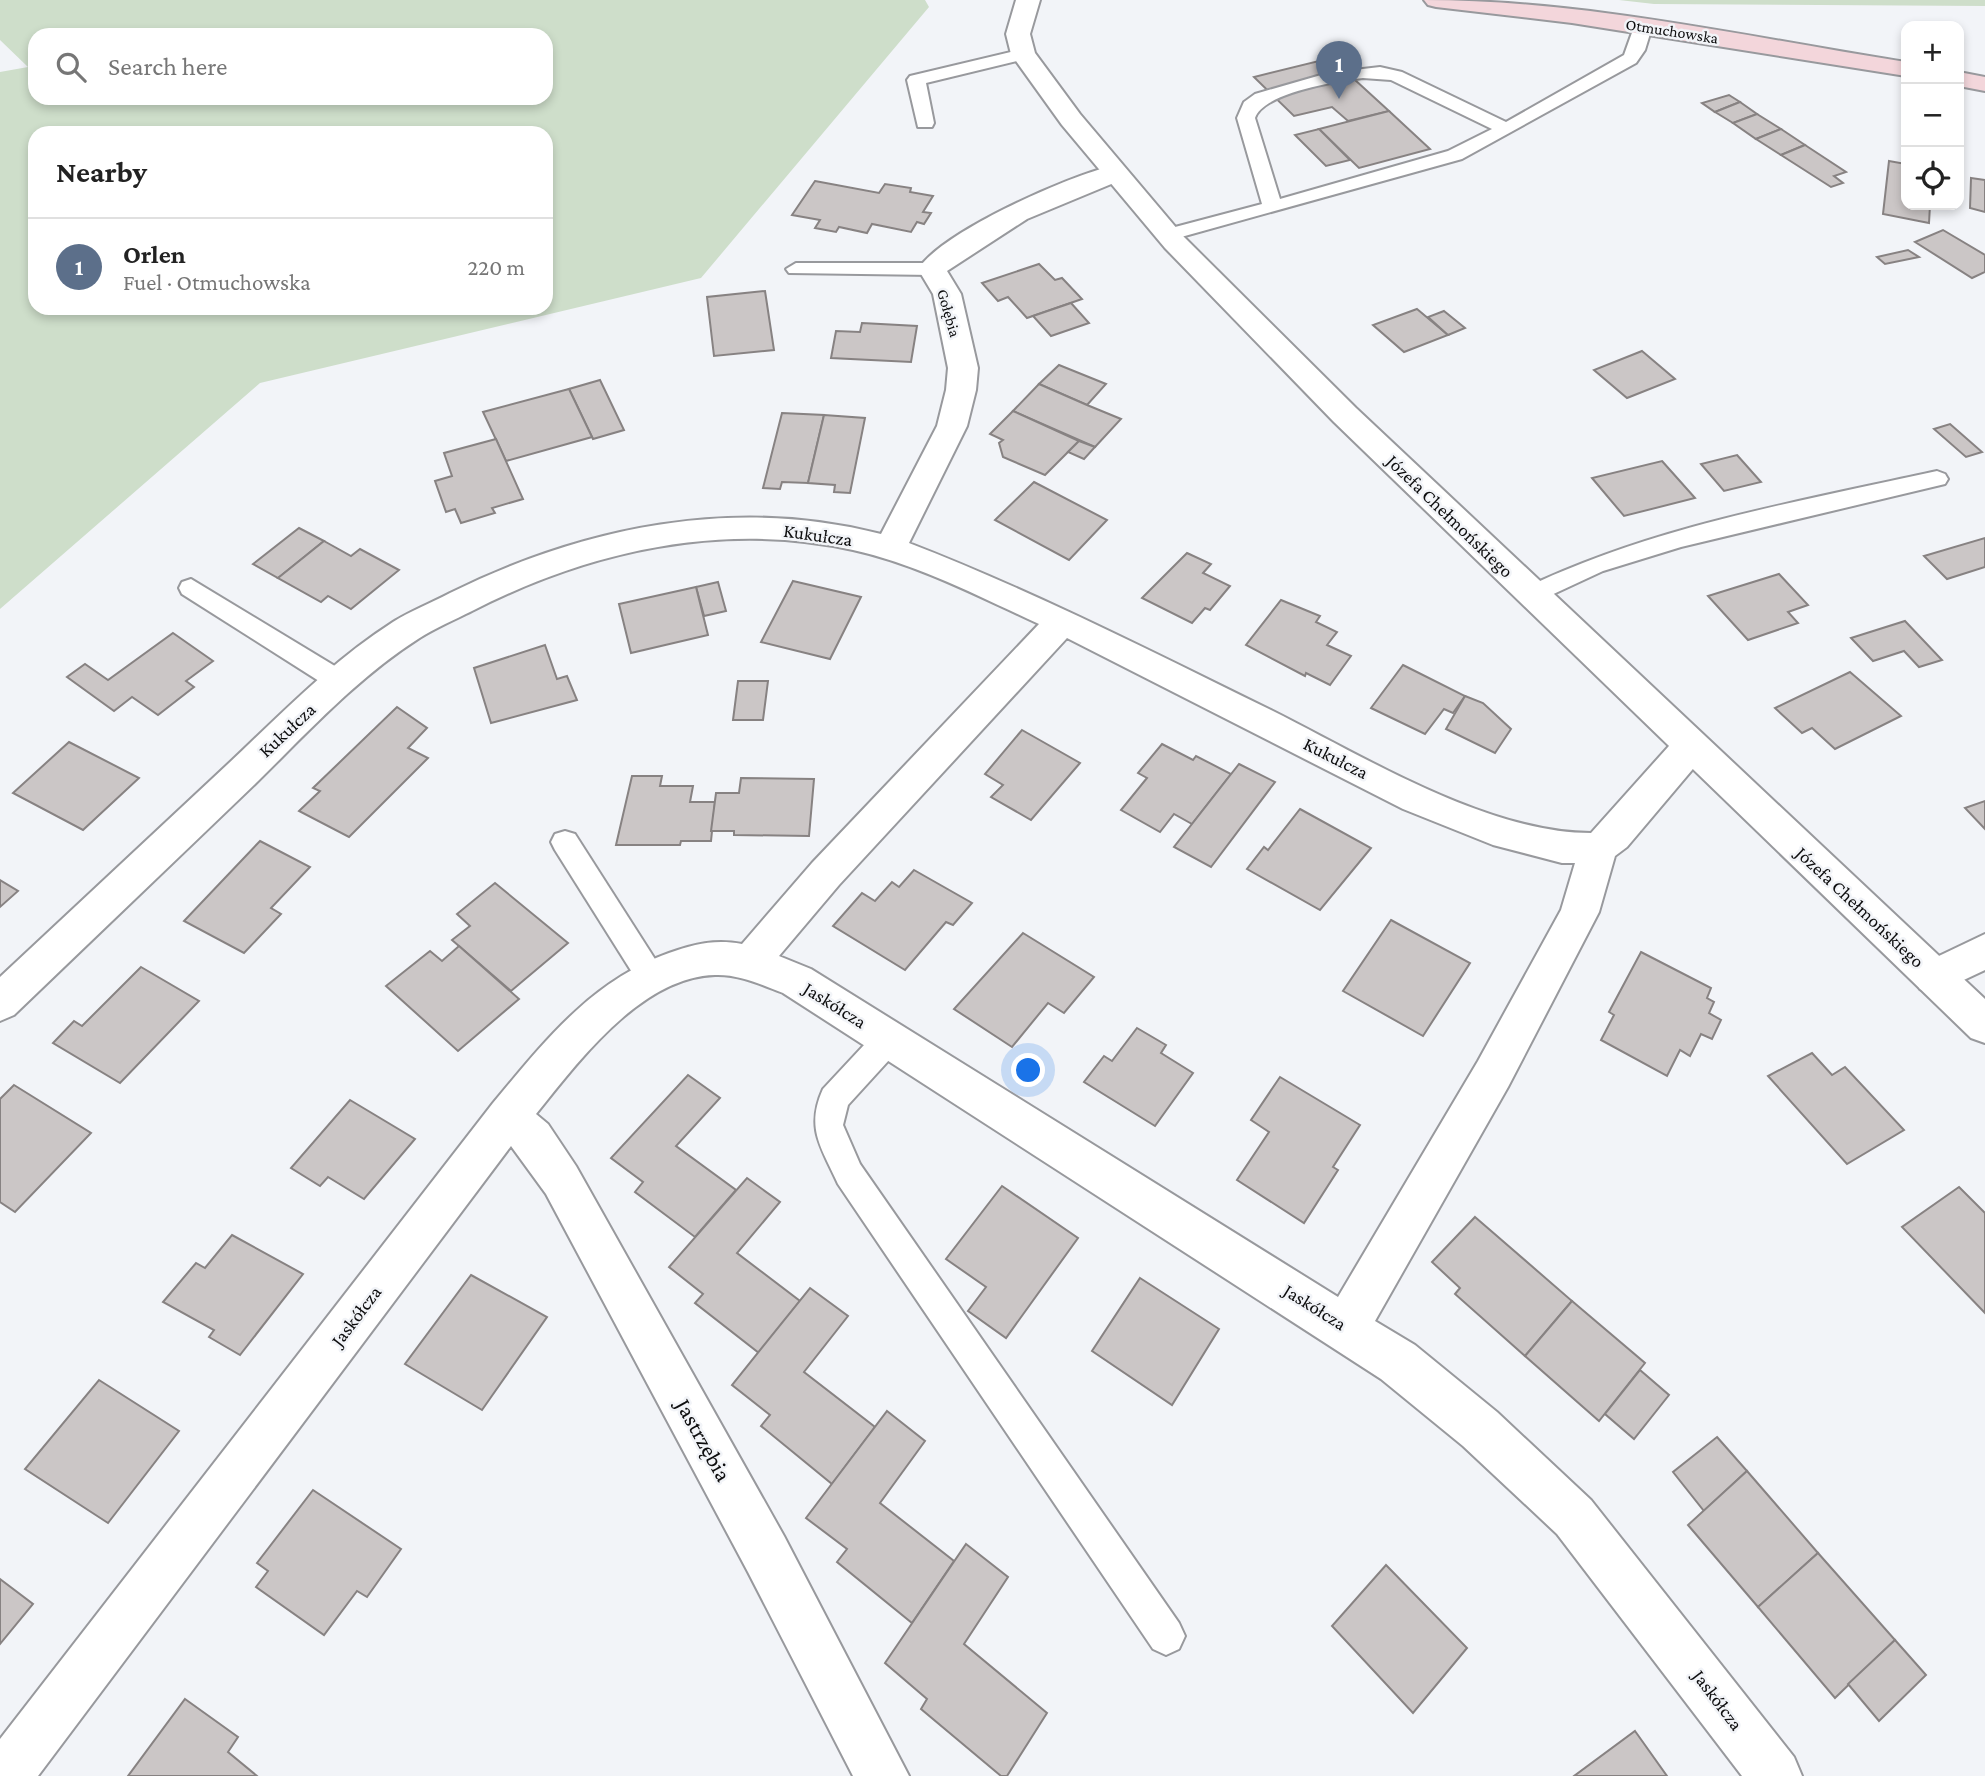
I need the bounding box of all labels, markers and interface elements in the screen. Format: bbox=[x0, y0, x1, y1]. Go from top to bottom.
street label: Otmuchowska bbox=[1625, 15, 1720, 47]
map controls bbox=[1901, 21, 1964, 210]
button: + bbox=[1901, 21, 1964, 84]
search box bbox=[28, 28, 553, 105]
pin: 1 bbox=[1316, 41, 1362, 99]
icon: search bbox=[52, 48, 90, 86]
text: Search here bbox=[108, 52, 227, 81]
button: − bbox=[1901, 84, 1964, 147]
button: locate bbox=[1901, 147, 1964, 210]
text: Nearby bbox=[56, 155, 147, 188]
text: Orlen bbox=[123, 240, 186, 269]
text: 1 bbox=[75, 254, 83, 280]
text: 220 m bbox=[467, 254, 525, 280]
text: Fuel · Otmuchowska bbox=[123, 269, 311, 295]
street label: Gołębia bbox=[933, 287, 964, 340]
street label: Józefa Chełmońskiego bbox=[1381, 449, 1518, 582]
street label: Kukułcza bbox=[782, 520, 854, 550]
street label: Kukułcza bbox=[254, 698, 320, 761]
street label: Kukułcza bbox=[1300, 733, 1372, 783]
street label: Józefa Chełmońskiego bbox=[1790, 841, 1928, 972]
street label: Jaskółcza bbox=[798, 976, 870, 1033]
your location bbox=[1011, 1053, 1045, 1087]
street label: Jaskółcza bbox=[1278, 1278, 1350, 1335]
street label: Jaskółcza bbox=[325, 1282, 386, 1352]
street label: Jastrzębia bbox=[670, 1392, 737, 1486]
street label: Jaskółcza bbox=[1687, 1664, 1748, 1734]

